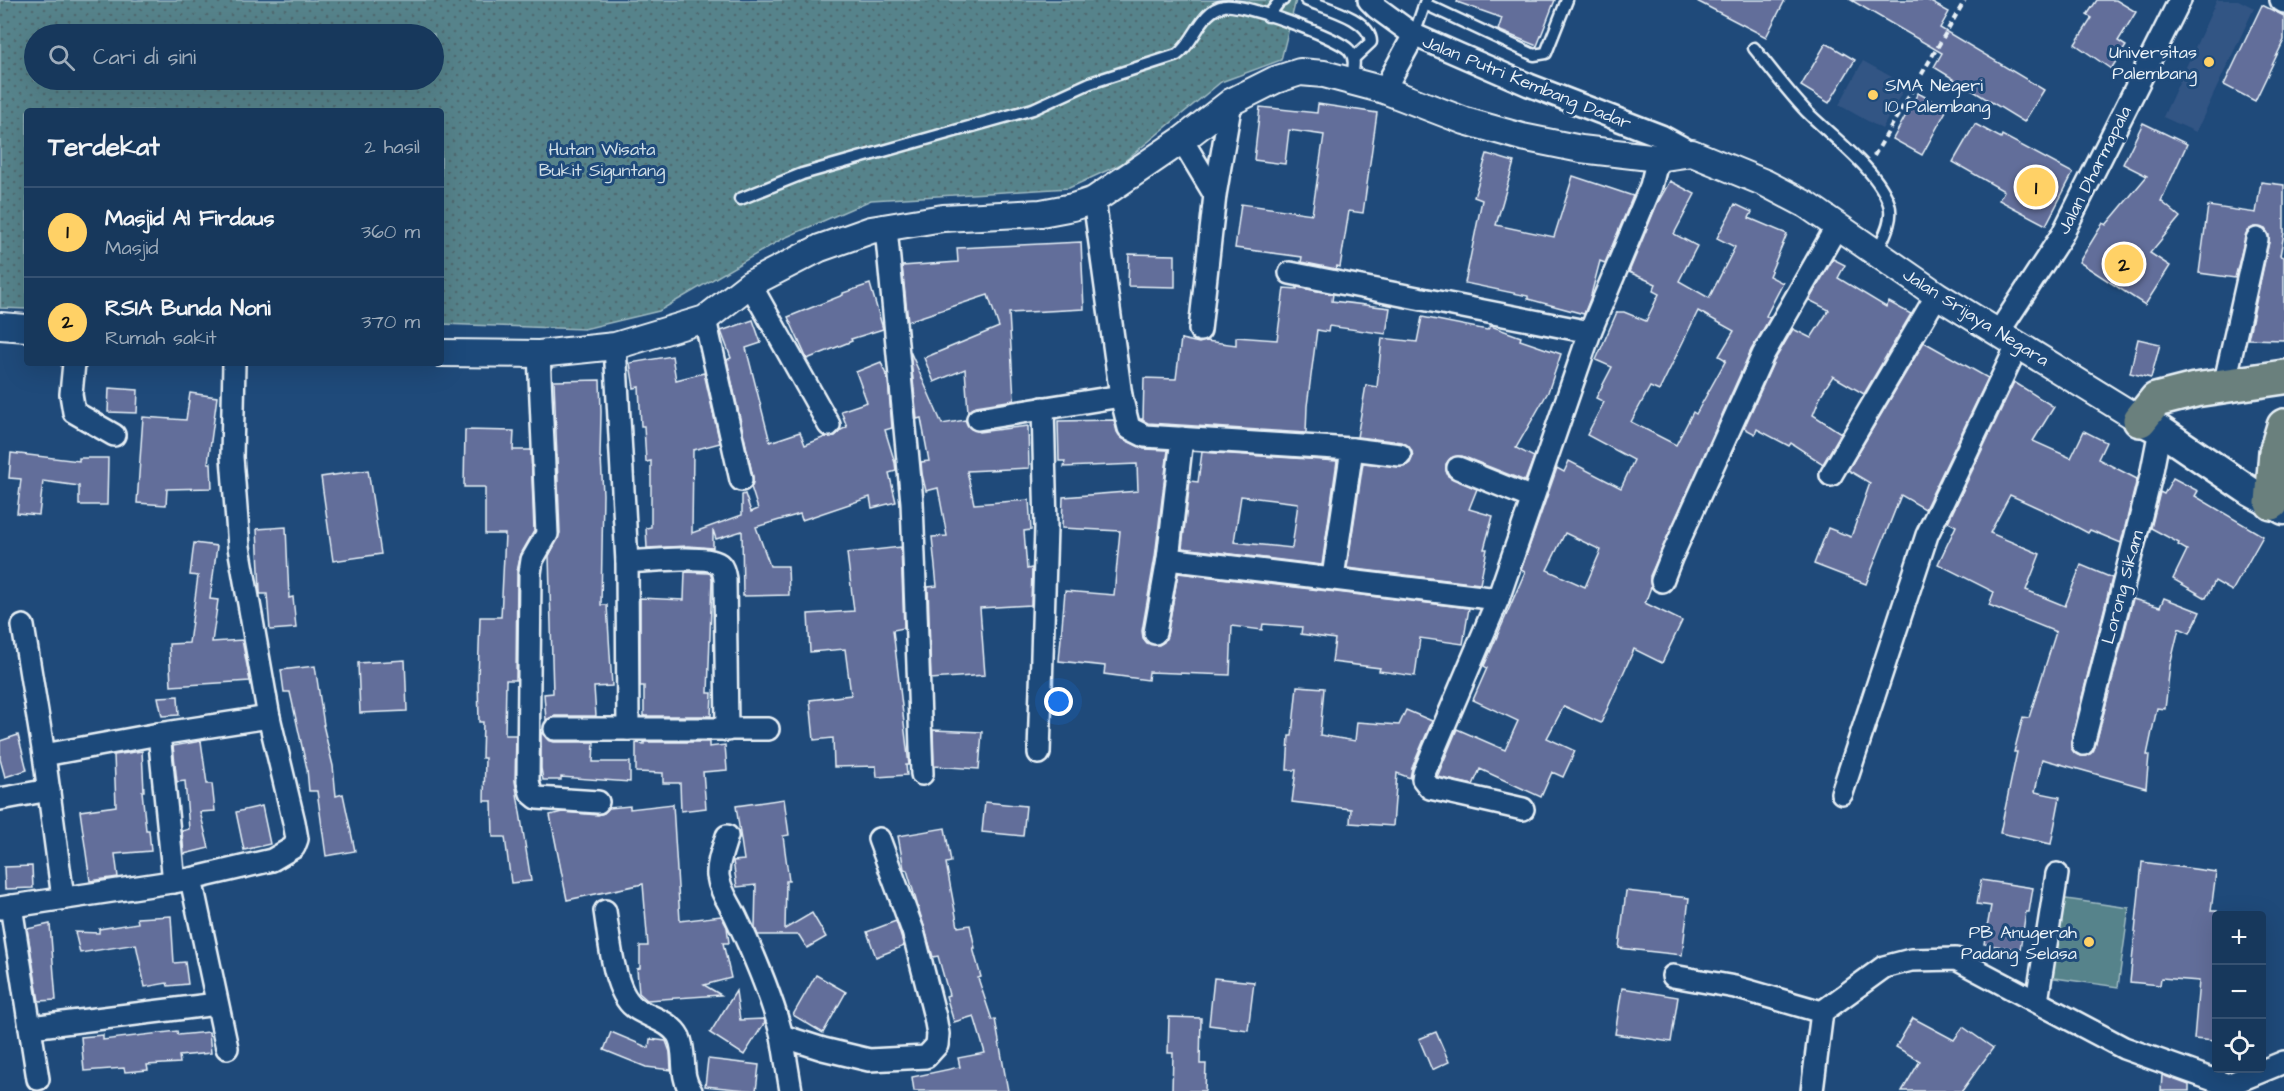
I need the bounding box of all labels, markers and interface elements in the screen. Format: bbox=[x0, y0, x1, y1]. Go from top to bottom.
search box bbox=[24, 24, 444, 90]
street label: Jalan Putri Kembang Dadar bbox=[1418, 29, 1635, 137]
place label: Universitas Palembang bbox=[2109, 40, 2197, 87]
icon: search bbox=[45, 41, 78, 74]
text: Cari di sini bbox=[93, 42, 196, 73]
marker: Universitas Palembang bbox=[2202, 55, 2216, 69]
place label: SMA Negeri 10 Palembang bbox=[1885, 73, 1991, 120]
marker: SMA Negeri 10 Palembang bbox=[1866, 88, 1880, 102]
street label: Jalan Dharmapala bbox=[2051, 102, 2138, 239]
text: Terdekat bbox=[48, 129, 160, 165]
text: 2 hasil bbox=[364, 133, 420, 161]
park label: Hutan Wisata Bukit Siguntang bbox=[539, 137, 665, 184]
pin: 1 bbox=[2016, 164, 2056, 210]
text: Masjid Al Firdaus bbox=[105, 203, 275, 234]
text: 1 bbox=[66, 218, 69, 246]
text: 360 m bbox=[361, 218, 420, 246]
text: Masjid bbox=[105, 234, 159, 262]
pin: 2 bbox=[2104, 242, 2144, 286]
street label: Jalan Srijaya Negara bbox=[1897, 262, 2054, 373]
text: RSIA Bunda Noni bbox=[105, 293, 271, 324]
text: 2 bbox=[62, 308, 73, 336]
text: 370 m bbox=[361, 308, 420, 336]
text: Rumah sakit bbox=[105, 324, 217, 352]
street label: Lorong Sikam bbox=[2095, 528, 2151, 647]
your location bbox=[1044, 687, 1073, 716]
map controls bbox=[2212, 911, 2266, 1073]
button: + bbox=[2212, 911, 2266, 965]
place label: PB Anugerah Padang Selasa bbox=[1961, 920, 2077, 967]
marker: PB Anugerah Padang Selasa bbox=[2082, 935, 2096, 949]
button: − bbox=[2212, 965, 2266, 1019]
button: locate bbox=[2212, 1019, 2266, 1073]

